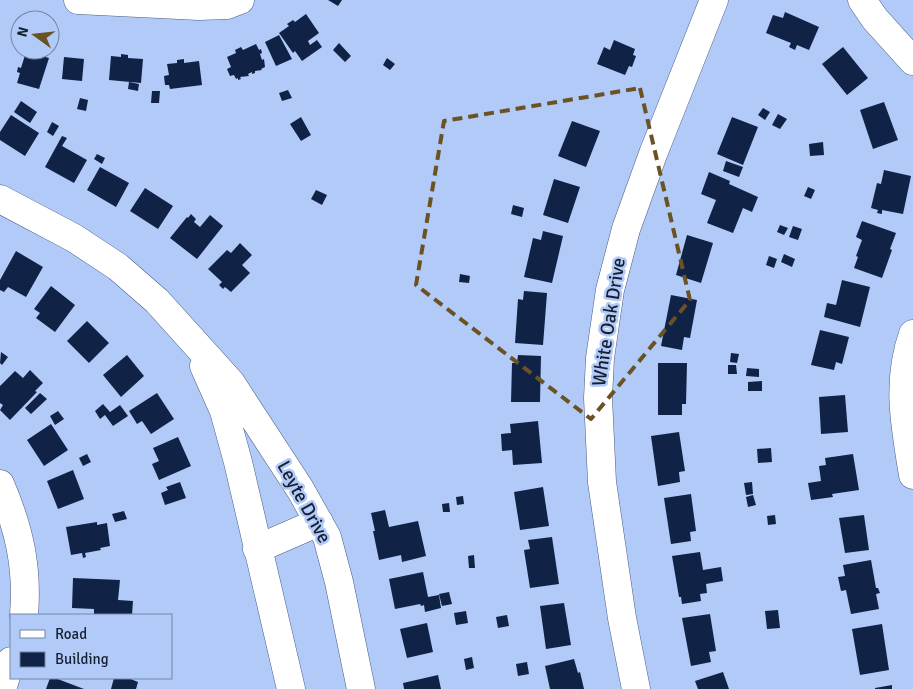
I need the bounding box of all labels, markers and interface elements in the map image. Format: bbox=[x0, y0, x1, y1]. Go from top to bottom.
north arrow bbox=[10, 10, 60, 60]
text: N bbox=[13, 25, 32, 39]
street label: White Oak Drive bbox=[587, 256, 631, 388]
street label: Leyte Drive bbox=[272, 457, 336, 547]
legend bbox=[10, 614, 172, 679]
text: Road bbox=[55, 625, 87, 643]
text: Building bbox=[55, 650, 109, 668]

